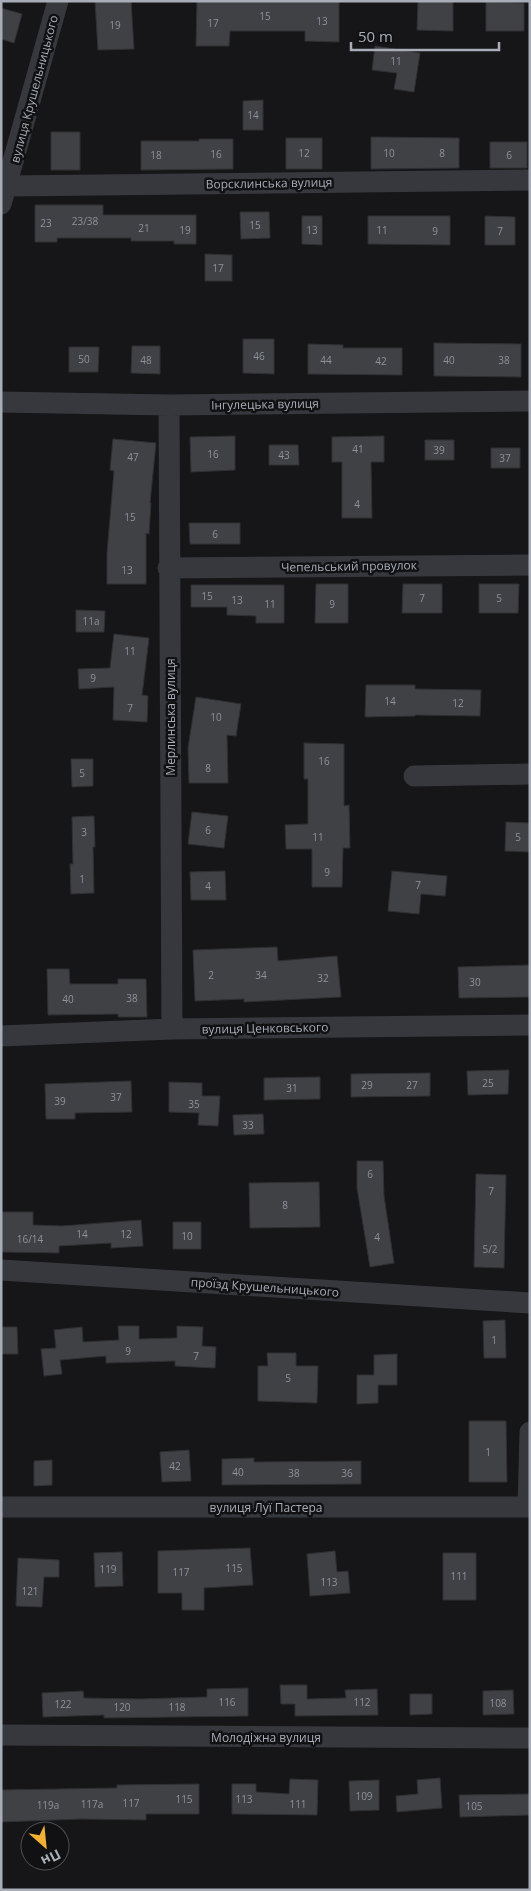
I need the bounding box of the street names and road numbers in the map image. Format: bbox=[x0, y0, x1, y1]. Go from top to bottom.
street label: вулиця Крушельницького bbox=[6, 13, 62, 165]
street label: Ворсклинська вулиця bbox=[206, 173, 332, 193]
street label: Інгулецька вулиця bbox=[211, 395, 319, 413]
street label: Чепельський провулок bbox=[281, 556, 418, 576]
street label: Мерлинська вулиця bbox=[162, 658, 179, 776]
street label: вулиця Ценковського bbox=[201, 1018, 329, 1038]
street label: проїзд Крушельницького bbox=[190, 1273, 340, 1301]
street label: вулиця Луї Пастера bbox=[210, 1499, 322, 1516]
street label: Молодіжна вулиця bbox=[211, 1729, 321, 1746]

